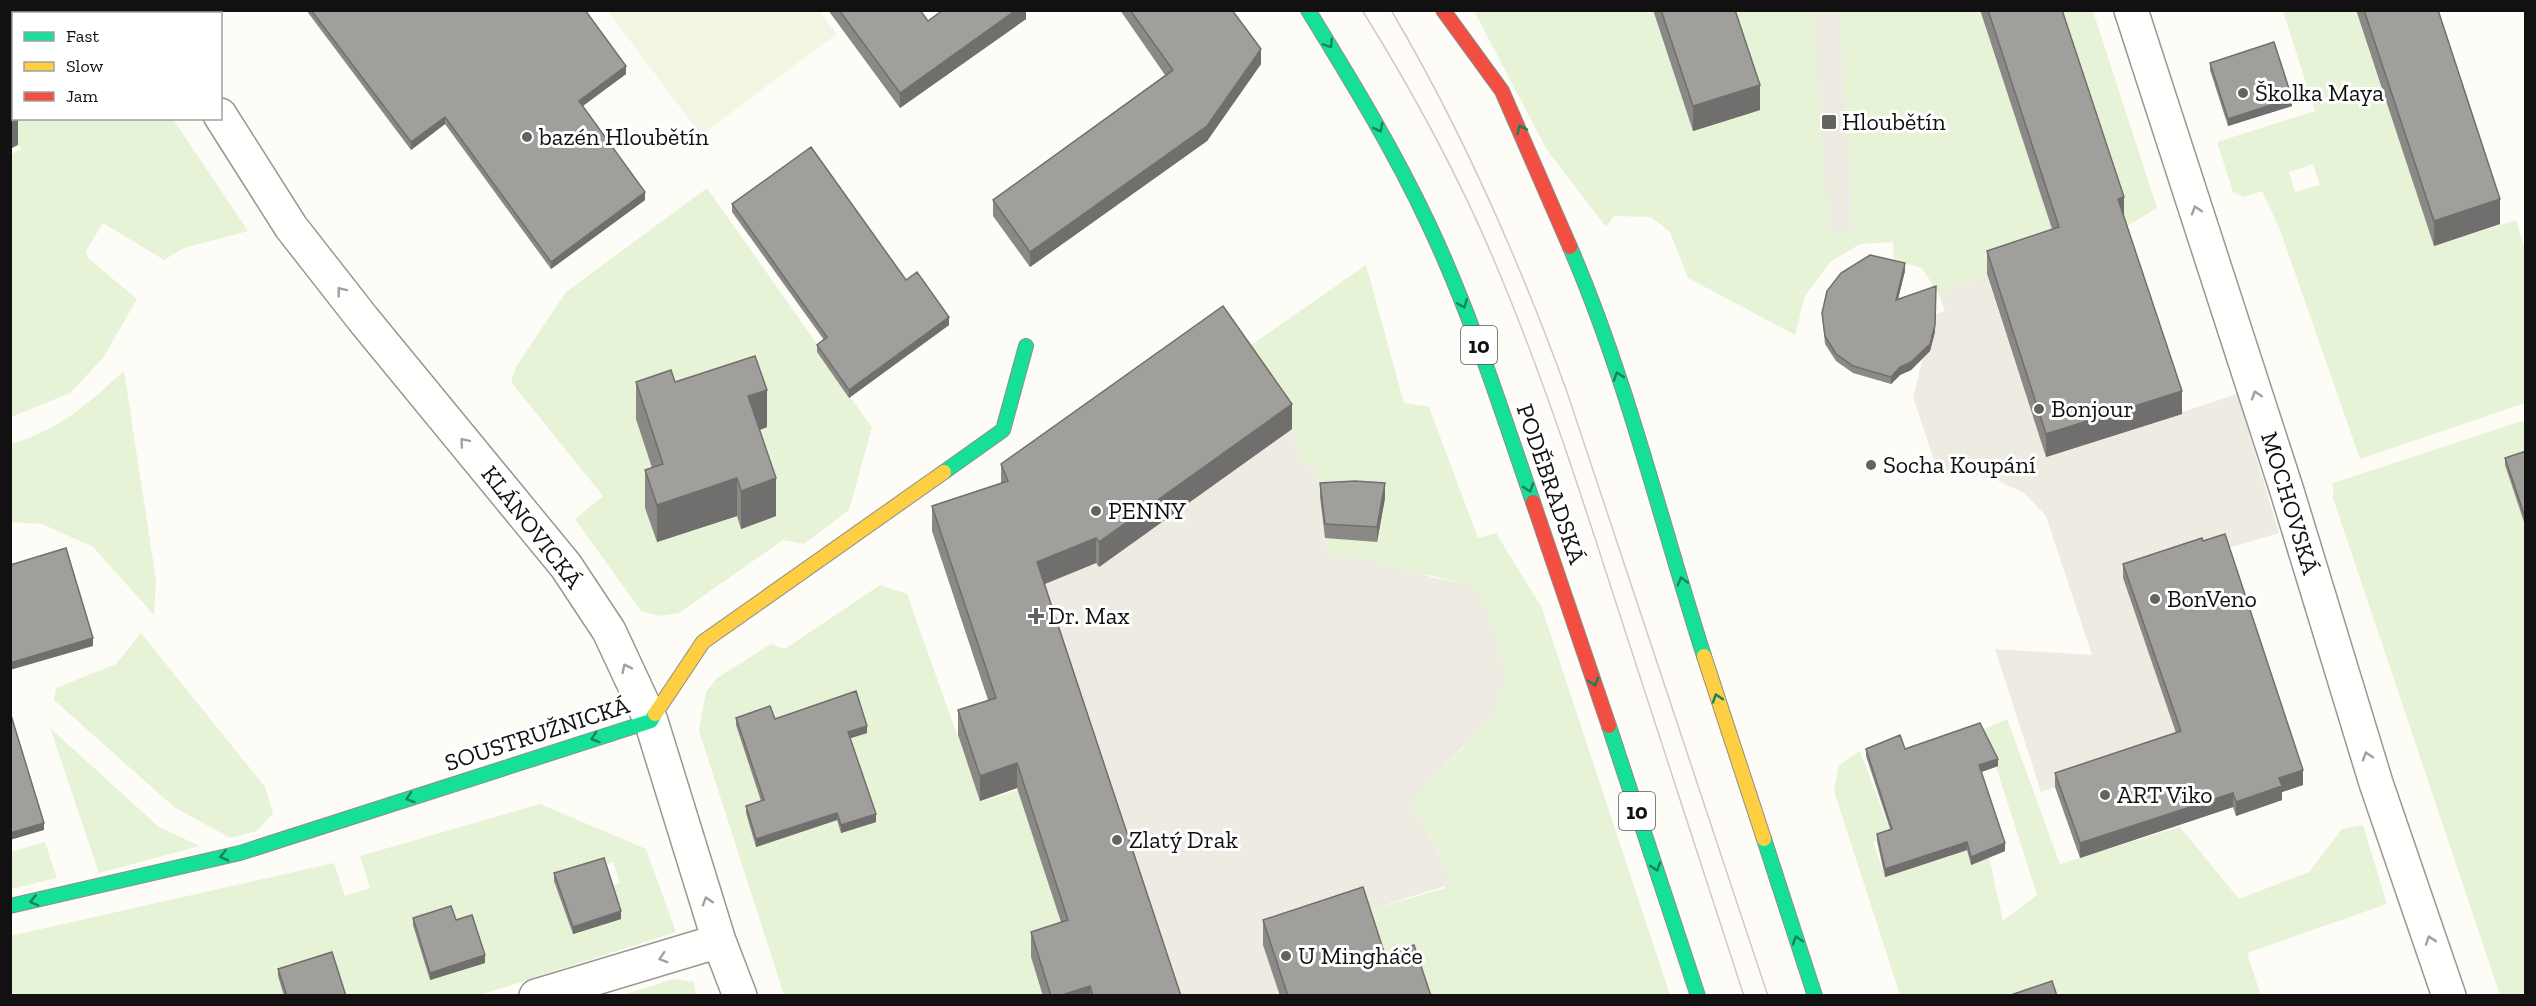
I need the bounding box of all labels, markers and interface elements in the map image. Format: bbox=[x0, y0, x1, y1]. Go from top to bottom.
legend bbox=[12, 12, 222, 120]
text: Fast bbox=[66, 25, 99, 47]
one-way arrow bbox=[1322, 37, 1333, 48]
text: Slow bbox=[66, 55, 103, 77]
place label: Školka Maya bbox=[2255, 78, 2384, 107]
text: Jam bbox=[66, 85, 98, 107]
marker: Školka Maya bbox=[2236, 86, 2250, 100]
place label: Hloubětín bbox=[1842, 107, 1946, 136]
marker: Hloubětín bbox=[1820, 113, 1838, 131]
place label: bazén Hloubětín bbox=[538, 122, 709, 151]
one-way arrow bbox=[1372, 122, 1383, 133]
one-way arrow bbox=[1516, 124, 1528, 135]
marker: bazén Hloubětín bbox=[520, 130, 534, 144]
one-way arrow bbox=[2190, 205, 2203, 216]
one-way arrow bbox=[337, 287, 348, 298]
one-way arrow bbox=[1456, 298, 1468, 309]
road number: 10 bbox=[1461, 326, 1497, 364]
one-way arrow bbox=[1613, 371, 1626, 381]
one-way arrow bbox=[2251, 390, 2263, 401]
place label: Bonjour bbox=[2051, 394, 2133, 423]
street label: PODĚBRADSKÁ bbox=[1511, 400, 1593, 568]
marker: Bonjour bbox=[2032, 402, 2046, 416]
street label: MOCHOVSKÁ bbox=[2255, 428, 2326, 578]
one-way arrow bbox=[461, 438, 472, 449]
place label: Socha Koupání bbox=[1883, 450, 2036, 479]
marker: Socha Koupání bbox=[1864, 458, 1878, 472]
street label: KLÁNOVICKÁ bbox=[475, 460, 590, 594]
one-way arrow bbox=[1522, 482, 1535, 493]
place label: PENNY bbox=[1108, 496, 1186, 525]
marker: PENNY bbox=[1089, 504, 1103, 518]
one-way arrow bbox=[1677, 576, 1689, 587]
place label: BonVeno bbox=[2167, 584, 2257, 613]
marker: BonVeno bbox=[2148, 592, 2162, 606]
place label: Dr. Max bbox=[1048, 601, 1130, 630]
marker: Dr. Max bbox=[1029, 609, 1043, 623]
one-way arrow bbox=[621, 663, 633, 674]
one-way arrow bbox=[1587, 676, 1600, 687]
street label: SOUSTRUŽNICKÁ bbox=[441, 690, 633, 777]
one-way arrow bbox=[1712, 693, 1724, 704]
one-way arrow bbox=[590, 731, 601, 744]
one-way arrow bbox=[2362, 751, 2374, 762]
place label: ART Viko bbox=[2117, 780, 2212, 809]
marker: ART Viko bbox=[2098, 788, 2112, 802]
one-way arrow bbox=[405, 791, 416, 803]
road number: 10 bbox=[1619, 792, 1655, 830]
place label: Zlatý Drak bbox=[1129, 825, 1238, 854]
marker: Zlatý Drak bbox=[1110, 833, 1124, 847]
one-way arrow bbox=[219, 849, 229, 862]
one-way arrow bbox=[1648, 861, 1661, 872]
one-way arrow bbox=[29, 893, 39, 906]
one-way arrow bbox=[702, 896, 714, 907]
one-way arrow bbox=[1791, 935, 1804, 946]
one-way arrow bbox=[2424, 935, 2437, 946]
place label: U Mingháče bbox=[1298, 941, 1423, 970]
marker: U Mingháče bbox=[1279, 949, 1293, 963]
one-way arrow bbox=[658, 951, 669, 963]

